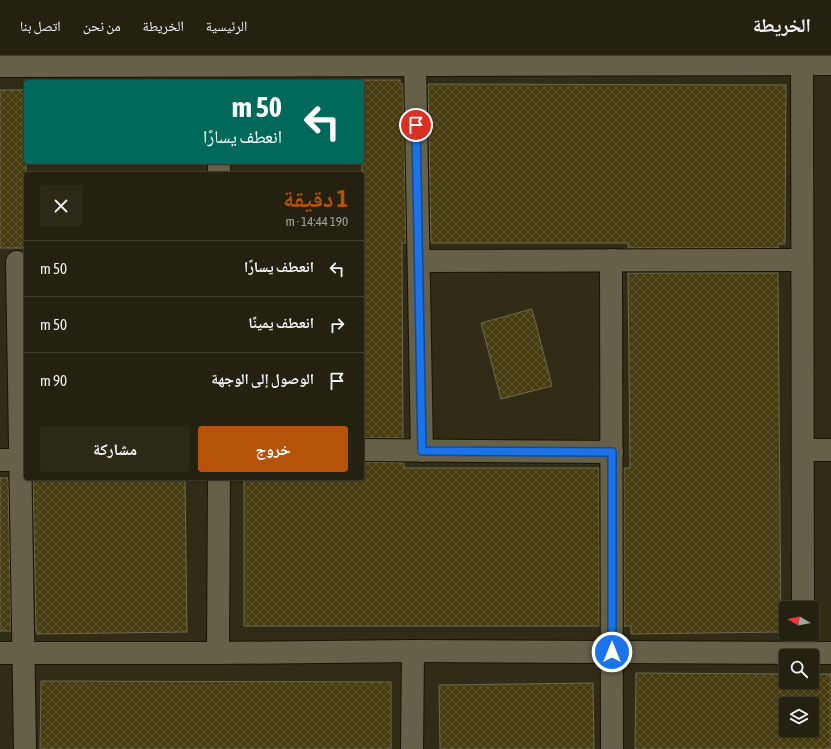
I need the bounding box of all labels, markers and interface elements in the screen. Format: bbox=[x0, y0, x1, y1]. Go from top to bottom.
text: الخريطة bbox=[753, 14, 811, 36]
text: اتصل بنا bbox=[20, 18, 61, 34]
text: من نحن bbox=[83, 18, 121, 34]
text: الخريطة bbox=[143, 18, 184, 34]
text: الرئيسية bbox=[206, 18, 247, 34]
text: 50 m bbox=[232, 91, 282, 123]
icon: left bbox=[296, 96, 348, 148]
pin bbox=[399, 108, 433, 142]
icon: arrive bbox=[405, 114, 427, 136]
text: انعطف يسارًا bbox=[203, 126, 282, 147]
button: close bbox=[40, 185, 82, 227]
text: 1 دقيقة bbox=[283, 185, 348, 212]
text: 190 m · 14:44 bbox=[285, 214, 348, 229]
text: انعطف يسارًا bbox=[244, 258, 314, 275]
icon: left bbox=[326, 258, 348, 280]
text: 50 m bbox=[40, 260, 67, 277]
text: انعطف يمينًا bbox=[248, 314, 314, 331]
icon: right bbox=[326, 314, 348, 336]
text: 50 m bbox=[40, 316, 67, 333]
text: الوصول إلى الوجهة bbox=[211, 370, 314, 387]
icon: arrive bbox=[326, 370, 348, 392]
text: 90 m bbox=[40, 372, 67, 389]
button: مشاركة bbox=[40, 426, 190, 472]
button: خروج bbox=[198, 426, 348, 472]
north arrow bbox=[779, 601, 819, 641]
map controls bbox=[779, 601, 819, 737]
position arrow bbox=[591, 631, 633, 673]
button: search bbox=[779, 649, 819, 689]
button: layers bbox=[779, 697, 819, 737]

